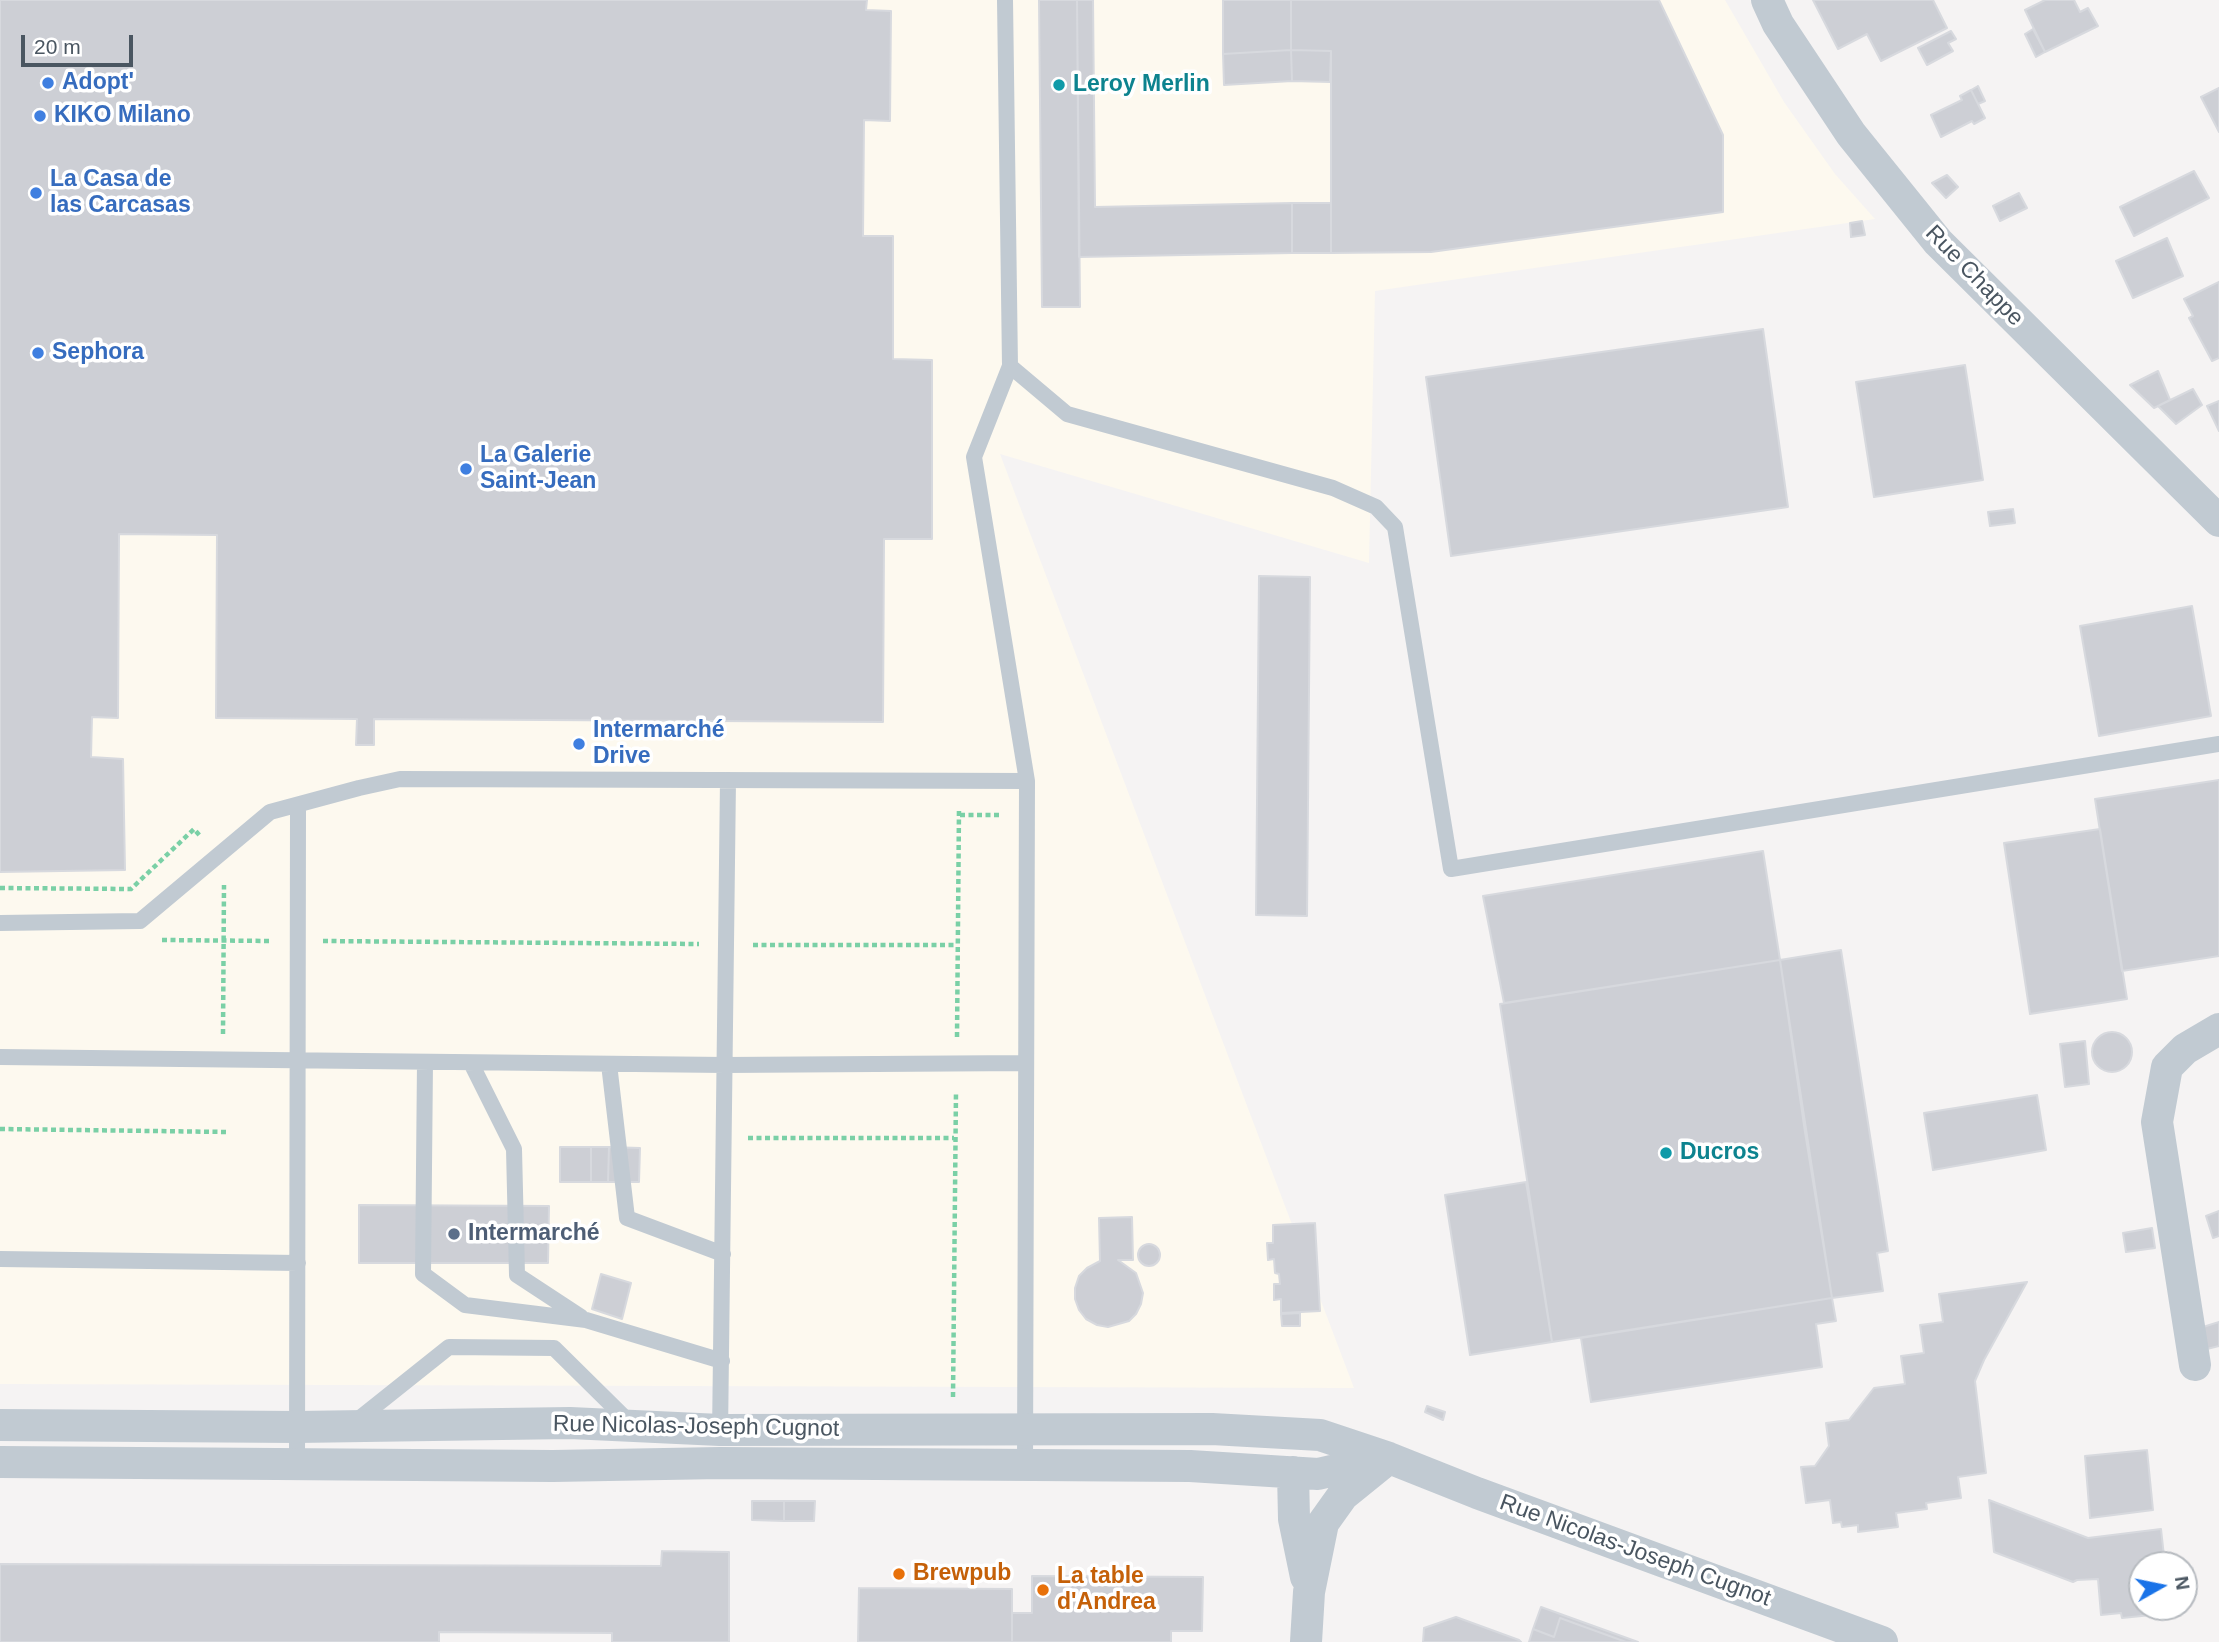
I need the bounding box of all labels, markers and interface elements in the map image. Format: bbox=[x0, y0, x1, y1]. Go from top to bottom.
scale bar bbox=[24, 21, 136, 65]
text: 20 m bbox=[34, 35, 81, 58]
place label: Adopt' bbox=[62, 69, 134, 97]
place label: Leroy Merlin bbox=[1073, 71, 1210, 99]
marker: Adopt' bbox=[40, 75, 56, 91]
marker: Leroy Merlin bbox=[1051, 77, 1067, 93]
place label: KIKO Milano bbox=[54, 102, 191, 130]
marker: KIKO Milano bbox=[32, 108, 48, 124]
place label: La Casa de las Carcasas bbox=[50, 166, 191, 220]
marker: La Casa de las Carcasas bbox=[28, 185, 44, 201]
street label: Rue Chappe bbox=[1919, 220, 2029, 332]
place label: Sephora bbox=[52, 339, 144, 367]
marker: Sephora bbox=[30, 345, 46, 361]
place label: La Galerie Saint-Jean bbox=[480, 442, 596, 496]
marker: La Galerie Saint-Jean bbox=[458, 461, 474, 477]
place label: Intermarché Drive bbox=[593, 717, 725, 771]
marker: Intermarché Drive bbox=[571, 736, 587, 752]
place label: Ducros bbox=[1680, 1139, 1759, 1167]
marker: Ducros bbox=[1658, 1145, 1674, 1161]
place label: Intermarché bbox=[468, 1220, 600, 1248]
marker: Intermarché bbox=[446, 1226, 462, 1242]
street label: Rue Nicolas-Joseph Cugnot bbox=[553, 1411, 839, 1443]
street label: Rue Nicolas-Joseph Cugnot bbox=[1496, 1489, 1774, 1613]
north arrow bbox=[2128, 1551, 2198, 1621]
place label: Brewpub bbox=[913, 1560, 1011, 1588]
place label: La table d'Andrea bbox=[1057, 1563, 1156, 1617]
marker: Brewpub bbox=[891, 1566, 907, 1582]
text: N bbox=[2171, 1575, 2194, 1591]
marker: La table d'Andrea bbox=[1035, 1582, 1051, 1598]

